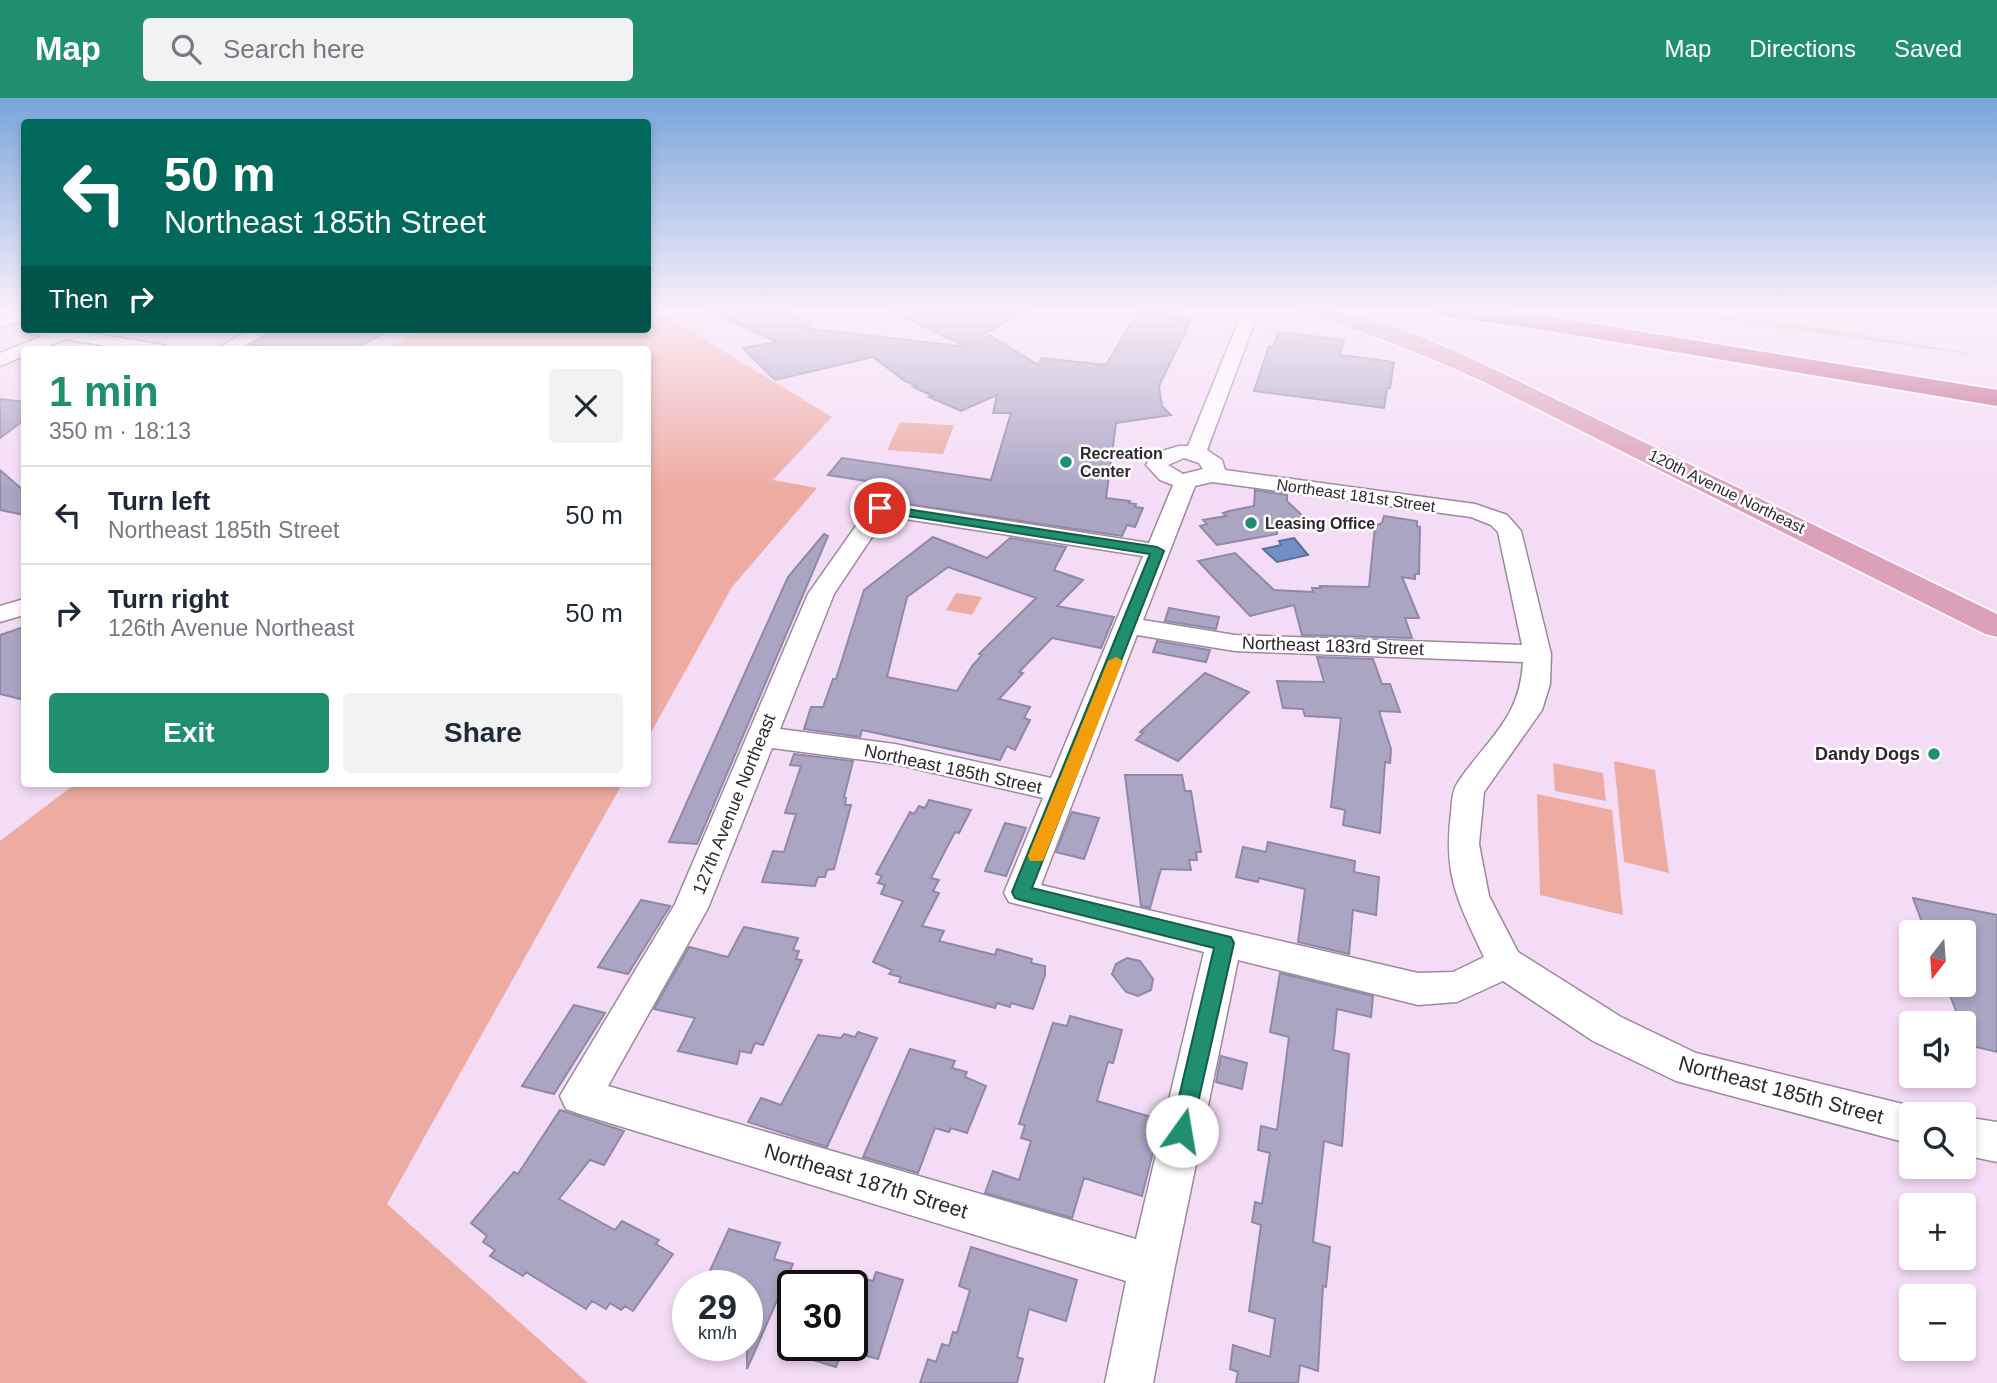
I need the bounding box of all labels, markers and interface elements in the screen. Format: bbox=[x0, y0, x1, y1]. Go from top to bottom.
search box bbox=[143, 18, 633, 81]
text: Map bbox=[35, 30, 101, 67]
icon: search bbox=[167, 30, 205, 68]
text: Search here bbox=[223, 34, 365, 64]
text: Map bbox=[1665, 35, 1711, 62]
text: Directions bbox=[1749, 35, 1856, 62]
text: Saved bbox=[1894, 35, 1962, 62]
icon: left bbox=[49, 147, 140, 238]
text: 50 m bbox=[164, 147, 276, 201]
text: Northeast 185th Street bbox=[164, 204, 486, 240]
icon: right bbox=[122, 280, 160, 318]
text: Then bbox=[49, 284, 108, 314]
text: 1 min bbox=[49, 368, 159, 415]
button: close bbox=[549, 369, 623, 443]
text: 350 m · 18:13 bbox=[49, 418, 191, 444]
place label: Recreation Center bbox=[1080, 445, 1163, 480]
street label: 120th Avenue Northeast bbox=[1646, 446, 1808, 537]
marker: Recreation Center bbox=[1058, 454, 1074, 470]
street label: Northeast 181st Street bbox=[1275, 476, 1437, 515]
pin bbox=[850, 478, 910, 538]
text: Turn left bbox=[108, 486, 210, 516]
icon: arrive bbox=[861, 489, 899, 527]
icon: left bbox=[49, 496, 87, 534]
text: 50 m bbox=[565, 500, 623, 530]
marker: Leasing Office bbox=[1243, 515, 1259, 531]
place label: Leasing Office bbox=[1265, 515, 1375, 532]
text: Northeast 185th Street bbox=[108, 517, 339, 543]
text: Turn right bbox=[108, 584, 229, 614]
icon: right bbox=[49, 594, 87, 632]
text: 50 m bbox=[565, 598, 623, 628]
text: 126th Avenue Northeast bbox=[108, 615, 354, 641]
street label: Northeast 183rd Street bbox=[1242, 633, 1424, 659]
button: Exit bbox=[49, 693, 329, 773]
button: Share bbox=[343, 693, 623, 773]
street label: 127th Avenue Northeast bbox=[689, 711, 779, 897]
street label: Northeast 185th Street bbox=[862, 740, 1044, 798]
place label: Dandy Dogs bbox=[1815, 744, 1920, 764]
marker: Dandy Dogs bbox=[1926, 746, 1942, 762]
north arrow bbox=[1899, 920, 1976, 998]
map controls bbox=[1899, 920, 1976, 1361]
button: sound bbox=[1899, 1011, 1976, 1088]
street label: Northeast 185th Street bbox=[1676, 1051, 1886, 1128]
position arrow bbox=[1145, 1094, 1219, 1168]
button: search bbox=[1899, 1102, 1976, 1179]
street label: Northeast 187th Street bbox=[762, 1139, 971, 1222]
button: + bbox=[1899, 1193, 1976, 1270]
speed limit sign: 30 bbox=[777, 1270, 868, 1361]
button: − bbox=[1899, 1284, 1976, 1361]
text: 29 bbox=[698, 1287, 737, 1326]
text: km/h bbox=[698, 1323, 737, 1343]

